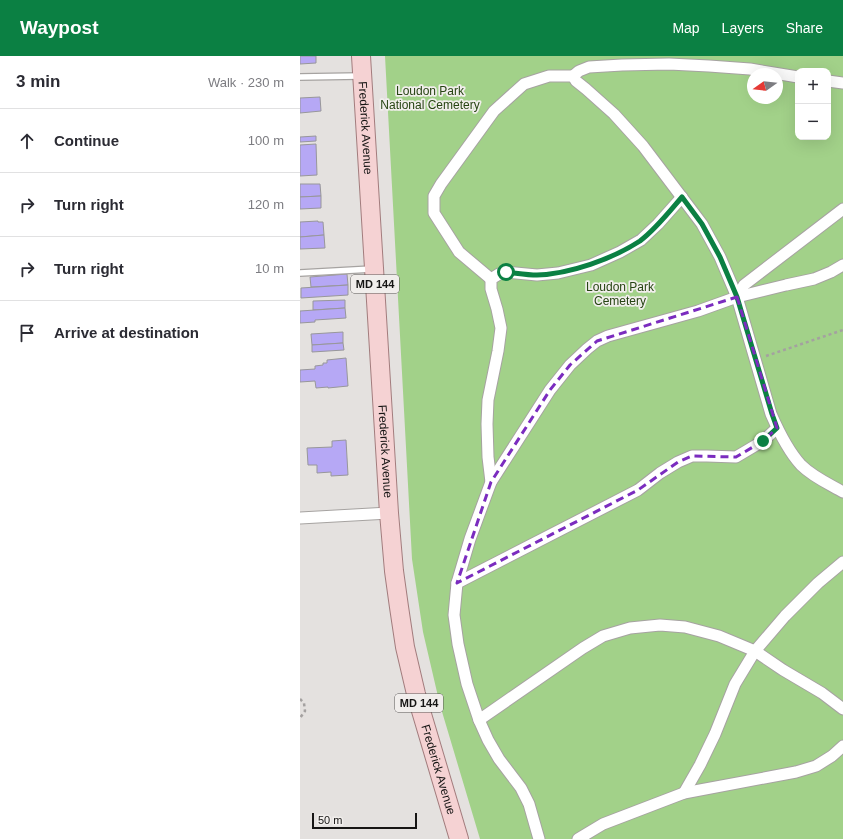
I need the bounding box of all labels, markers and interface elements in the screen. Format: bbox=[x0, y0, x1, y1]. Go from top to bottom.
text: Waypost bbox=[20, 17, 98, 38]
text: Map bbox=[672, 20, 700, 36]
text: Layers bbox=[722, 20, 764, 36]
text: Share bbox=[786, 20, 823, 36]
north arrow bbox=[747, 68, 783, 104]
map controls bbox=[795, 68, 831, 140]
button: + bbox=[795, 68, 831, 104]
text: 3 min bbox=[16, 72, 60, 91]
text: Walk · 230 m bbox=[208, 75, 284, 90]
street label: Frederick Avenue bbox=[356, 81, 375, 175]
park label: Loudon Park National Cemetery bbox=[380, 84, 480, 112]
button: − bbox=[795, 104, 831, 140]
icon: ahead bbox=[16, 130, 38, 152]
text: Continue bbox=[54, 132, 119, 149]
text: 100 m bbox=[248, 133, 284, 148]
icon: right bbox=[16, 194, 38, 216]
text: Turn right bbox=[54, 196, 124, 213]
text: 120 m bbox=[248, 197, 284, 212]
icon: right bbox=[16, 258, 38, 280]
text: Turn right bbox=[54, 260, 124, 277]
text: 10 m bbox=[255, 261, 284, 276]
route start bbox=[497, 263, 515, 281]
road number: MD 144 bbox=[351, 275, 399, 293]
park label: Loudon Park Cemetery bbox=[586, 280, 655, 308]
icon: arrive bbox=[16, 322, 38, 344]
text: Arrive at destination bbox=[54, 324, 199, 341]
street label: Frederick Avenue bbox=[375, 404, 395, 499]
route end bbox=[754, 432, 772, 450]
road number: MD 144 bbox=[395, 694, 443, 712]
street label: Frederick Avenue bbox=[418, 723, 458, 817]
scale bar bbox=[312, 811, 417, 830]
text: 50 m bbox=[318, 814, 342, 826]

